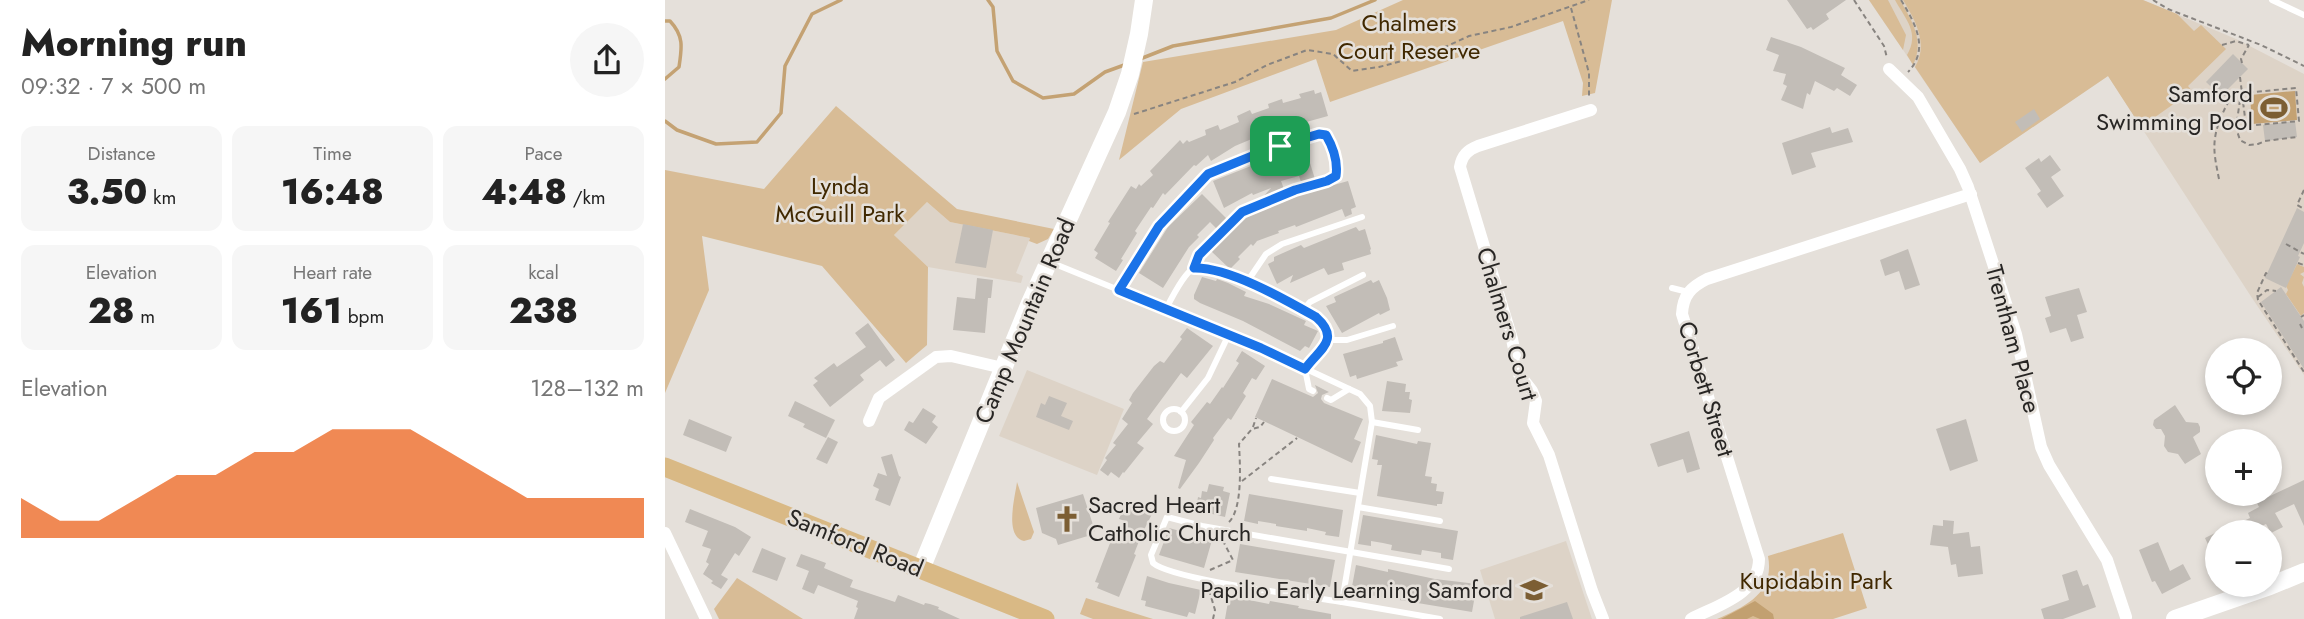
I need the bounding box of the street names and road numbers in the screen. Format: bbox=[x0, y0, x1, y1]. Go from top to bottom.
street label: Camp Mountain Road bbox=[965, 213, 1084, 429]
street label: Chalmers Court bbox=[1468, 243, 1547, 405]
street label: Trentham Place bbox=[1977, 261, 2050, 417]
street label: Corbett Street bbox=[1669, 317, 1744, 461]
street label: Samford Road bbox=[782, 499, 929, 586]

